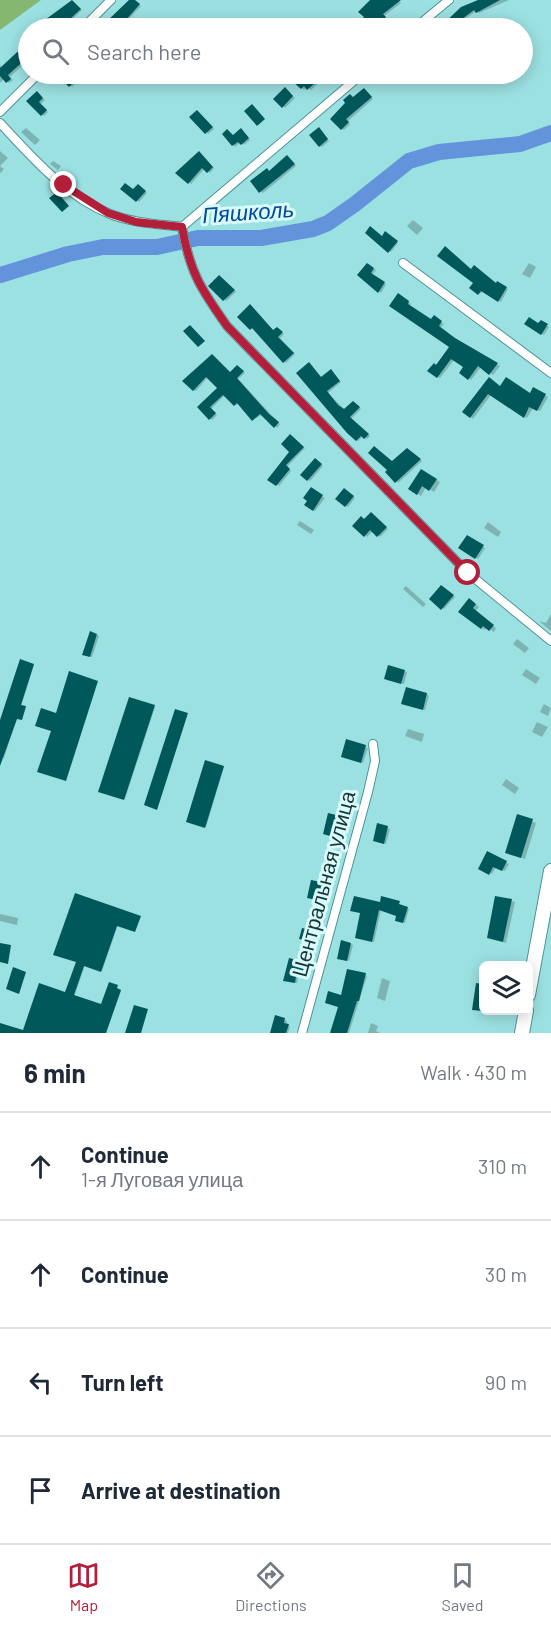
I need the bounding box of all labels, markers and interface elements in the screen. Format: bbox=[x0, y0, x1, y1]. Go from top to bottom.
search box bbox=[18, 18, 533, 84]
icon: search bbox=[39, 35, 72, 68]
text: Search here bbox=[87, 38, 201, 64]
route end bbox=[50, 171, 76, 197]
water label: Пяшколь bbox=[201, 195, 295, 227]
route start bbox=[454, 559, 480, 585]
street label: Центральная улица bbox=[286, 788, 359, 979]
map controls bbox=[479, 961, 533, 1015]
button: layers bbox=[479, 961, 533, 1015]
text: 6 min bbox=[24, 1057, 86, 1088]
text: Walk · 430 m bbox=[420, 1060, 527, 1084]
text: Continue bbox=[81, 1141, 169, 1167]
icon: ahead bbox=[24, 1150, 57, 1183]
text: 310 m bbox=[478, 1154, 527, 1178]
text: 1-я Луговая улица bbox=[81, 1167, 243, 1191]
icon: ahead bbox=[24, 1258, 57, 1291]
text: Continue bbox=[81, 1261, 169, 1287]
text: 30 m bbox=[485, 1262, 527, 1286]
icon: left bbox=[24, 1366, 57, 1399]
text: Turn left bbox=[81, 1369, 164, 1395]
text: 90 m bbox=[485, 1370, 527, 1394]
icon: arrive bbox=[24, 1474, 57, 1507]
text: Arrive at destination bbox=[81, 1477, 280, 1503]
tab: Map bbox=[67, 1559, 100, 1614]
tab: Directions bbox=[235, 1559, 307, 1614]
tab: Saved bbox=[442, 1559, 484, 1614]

